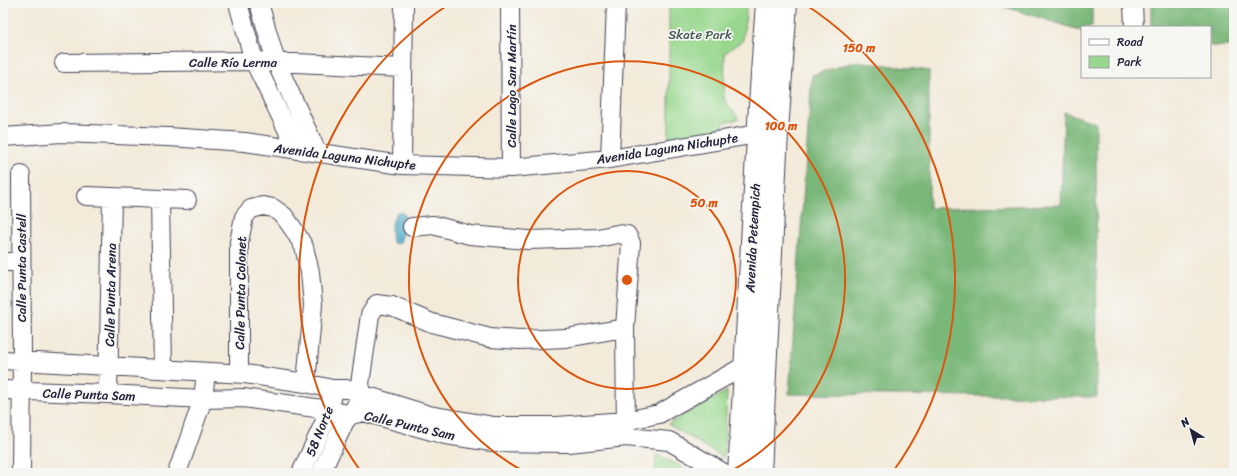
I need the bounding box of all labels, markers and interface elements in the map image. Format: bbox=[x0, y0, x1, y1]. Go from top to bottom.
park label: Skate Park bbox=[668, 23, 732, 46]
street label: Calle Lago San Martín bbox=[500, 24, 523, 148]
legend bbox=[1081, 26, 1211, 78]
text: Road bbox=[1117, 31, 1144, 53]
text: 150 m bbox=[843, 37, 876, 59]
street label: Calle Río Lerma bbox=[189, 51, 277, 74]
text: Park bbox=[1117, 51, 1142, 73]
text: 100 m bbox=[765, 115, 798, 137]
street label: Avenida Laguna Nichupte bbox=[594, 126, 739, 171]
street label: Avenida Laguna Nichupte bbox=[272, 136, 417, 177]
street label: Avenida Petempich bbox=[738, 183, 767, 294]
text: 50 m bbox=[690, 192, 718, 214]
street label: Calle Punta Castell bbox=[10, 213, 33, 322]
street label: Calle Punta Colonet bbox=[228, 236, 253, 350]
street label: Calle Punta Arena bbox=[98, 243, 123, 347]
centre of rings bbox=[620, 273, 634, 287]
street label: Calle Punta Sam bbox=[42, 381, 136, 408]
street label: 58 Norte bbox=[299, 402, 340, 460]
street label: Calle Punta Sam bbox=[362, 404, 458, 447]
north arrow bbox=[1171, 410, 1211, 450]
text: N bbox=[1176, 412, 1194, 433]

